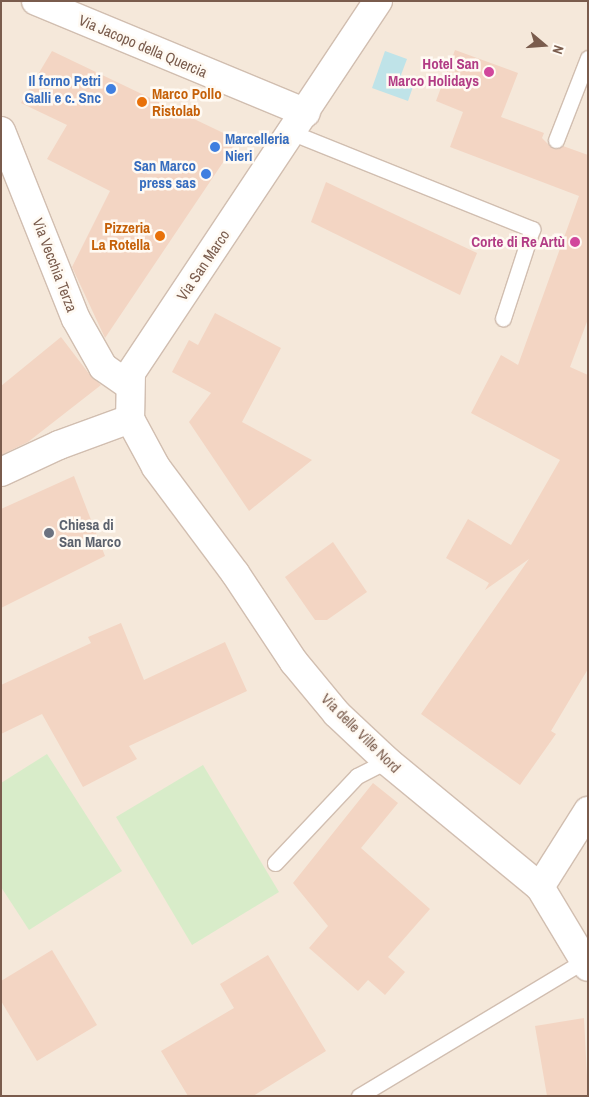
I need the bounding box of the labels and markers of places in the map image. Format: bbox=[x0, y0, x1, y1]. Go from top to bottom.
place label: Hotel San Marco Holidays bbox=[388, 54, 479, 89]
marker: Hotel San Marco Holidays bbox=[483, 66, 495, 78]
place label: Il forno Petri Galli e c. Snc bbox=[24, 71, 101, 106]
marker: Il forno Petri Galli e c. Snc bbox=[105, 83, 117, 95]
place label: Marco Pollo Ristolab bbox=[152, 84, 222, 119]
marker: Marco Pollo Ristolab bbox=[136, 96, 148, 108]
place label: Marcelleria Nieri bbox=[225, 129, 289, 164]
marker: Marcelleria Nieri bbox=[209, 141, 221, 153]
place label: San Marco press sas bbox=[134, 156, 196, 191]
marker: San Marco press sas bbox=[200, 168, 212, 180]
place label: Pizzeria La Rotella bbox=[91, 218, 150, 253]
marker: Pizzeria La Rotella bbox=[154, 230, 166, 242]
place label: Corte di Re Artù bbox=[471, 233, 565, 251]
marker: Corte di Re Artù bbox=[569, 236, 581, 248]
place label: Chiesa di San Marco bbox=[59, 515, 121, 550]
marker: Chiesa di San Marco bbox=[43, 527, 55, 539]

